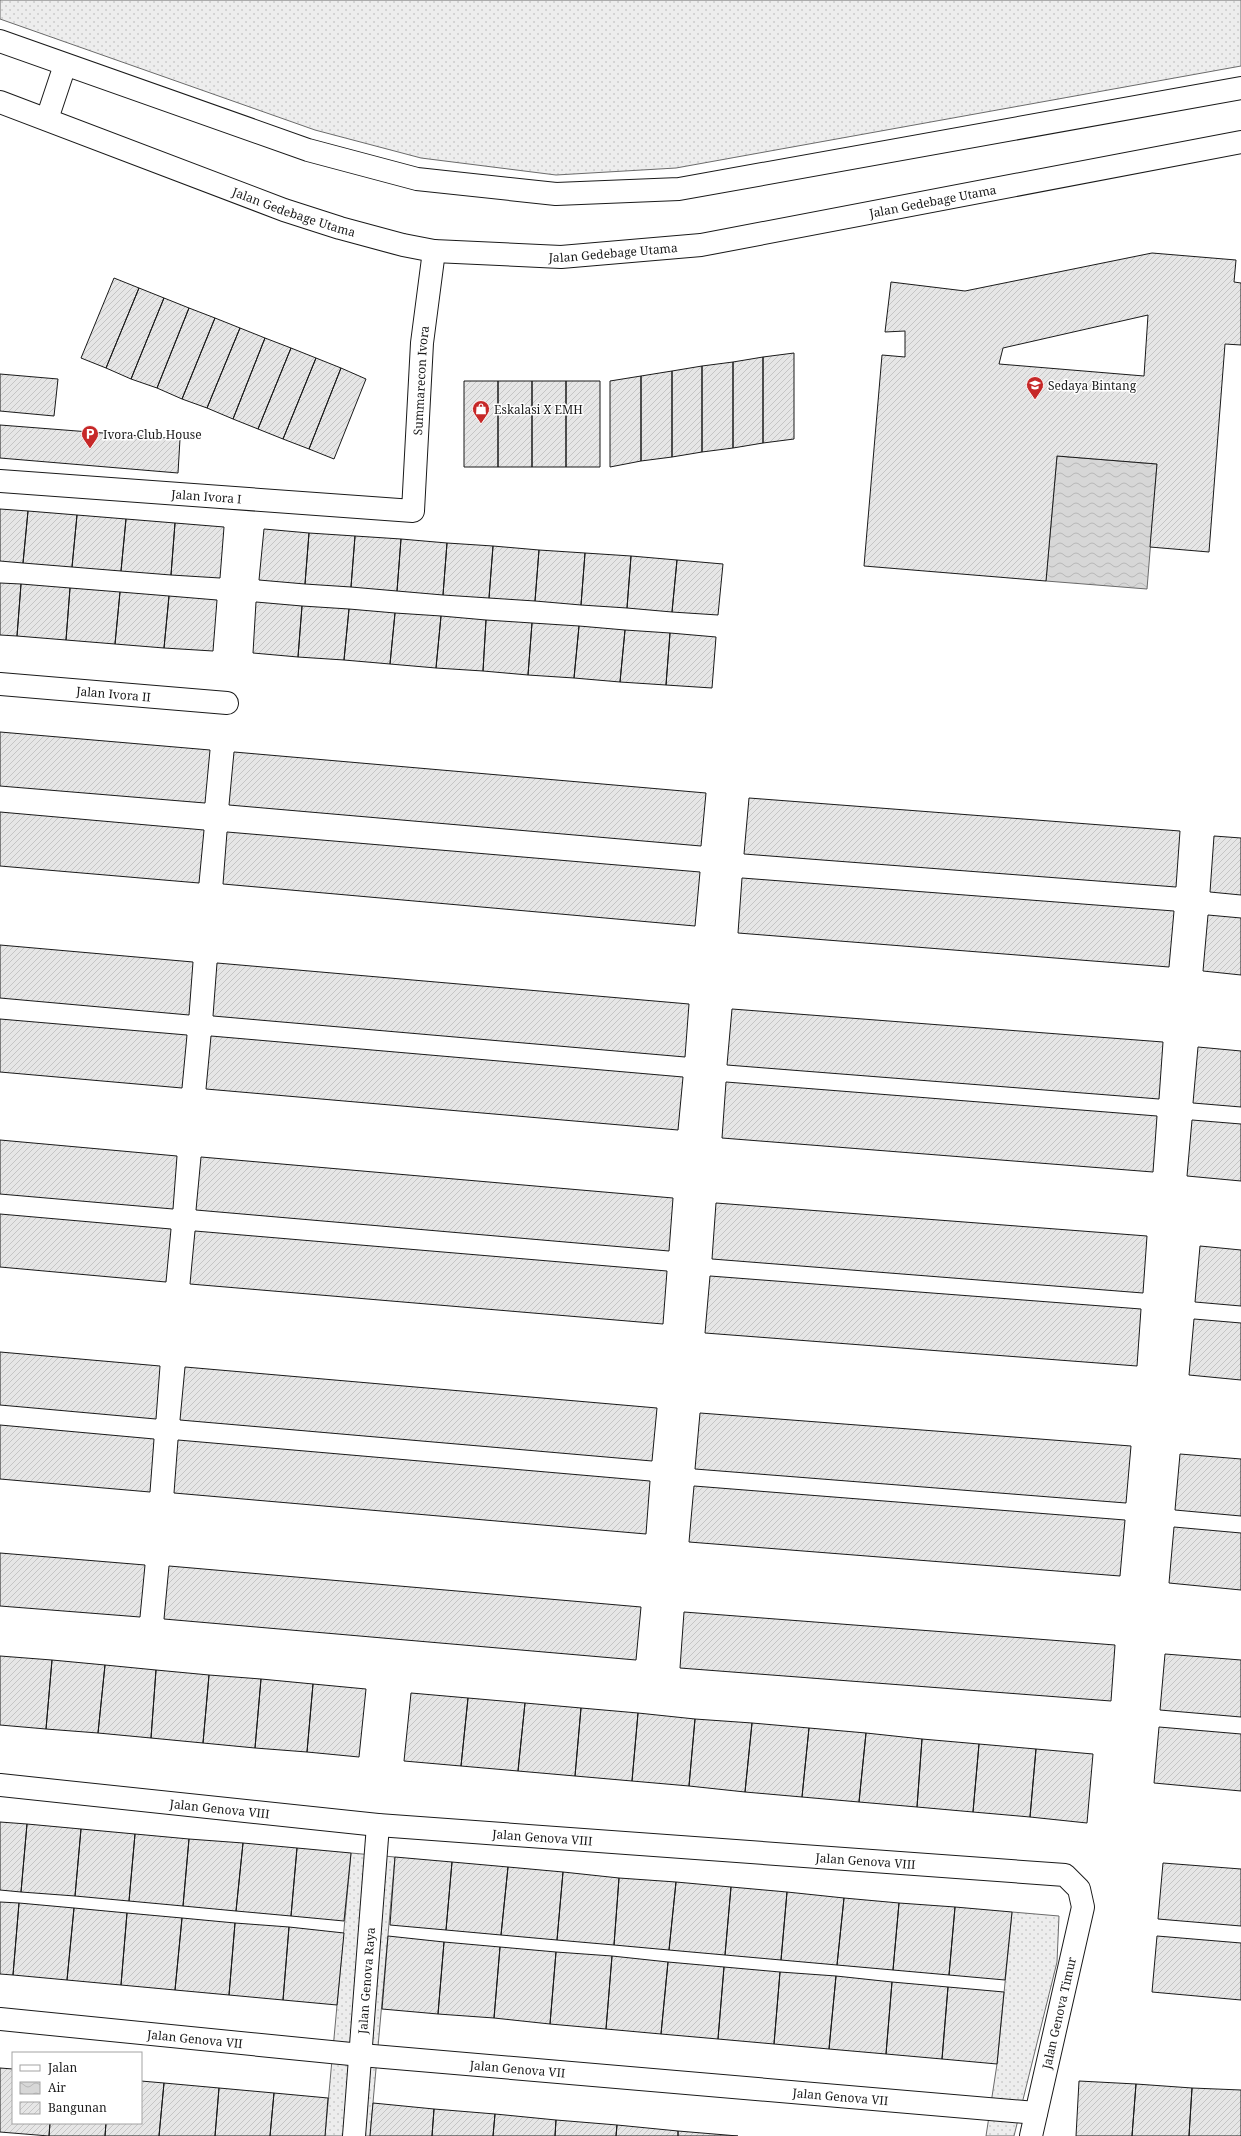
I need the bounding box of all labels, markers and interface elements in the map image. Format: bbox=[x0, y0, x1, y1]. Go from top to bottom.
street label: Jalan Gedebage Utama bbox=[867, 180, 998, 221]
street label: Jalan Gedebage Utama bbox=[229, 182, 358, 240]
street label: Jalan Gedebage Utama bbox=[547, 239, 678, 266]
street label: Summarecon Ivora bbox=[409, 324, 433, 436]
school or university icon: Sedaya Bintang bbox=[1025, 375, 1045, 400]
place label: Sedaya Bintang bbox=[1048, 377, 1137, 394]
shop icon: Eskalasi X EMH bbox=[471, 399, 491, 424]
place label: Eskalasi X EMH bbox=[494, 401, 583, 418]
parking icon: Ivora Club House bbox=[80, 424, 100, 449]
place label: Ivora Club House bbox=[103, 426, 202, 443]
street label: Jalan Ivora I bbox=[170, 485, 242, 507]
street label: Jalan Ivora II bbox=[75, 682, 152, 705]
street label: Jalan Genova VIII bbox=[168, 1794, 271, 1822]
street label: Jalan Genova VIII bbox=[491, 1825, 593, 1849]
street label: Jalan Genova VIII bbox=[814, 1848, 916, 1873]
street label: Jalan Genova Raya bbox=[353, 1926, 379, 2035]
street label: Jalan Genova Timur bbox=[1038, 1955, 1080, 2072]
street label: Jalan Genova VII bbox=[145, 2025, 244, 2052]
legend bbox=[12, 2052, 142, 2124]
street label: Jalan Genova VII bbox=[468, 2056, 566, 2081]
text: Jalan bbox=[47, 2059, 78, 2076]
text: Air bbox=[48, 2079, 66, 2096]
street label: Jalan Genova VII bbox=[791, 2084, 889, 2109]
text: Bangunan bbox=[48, 2099, 107, 2116]

